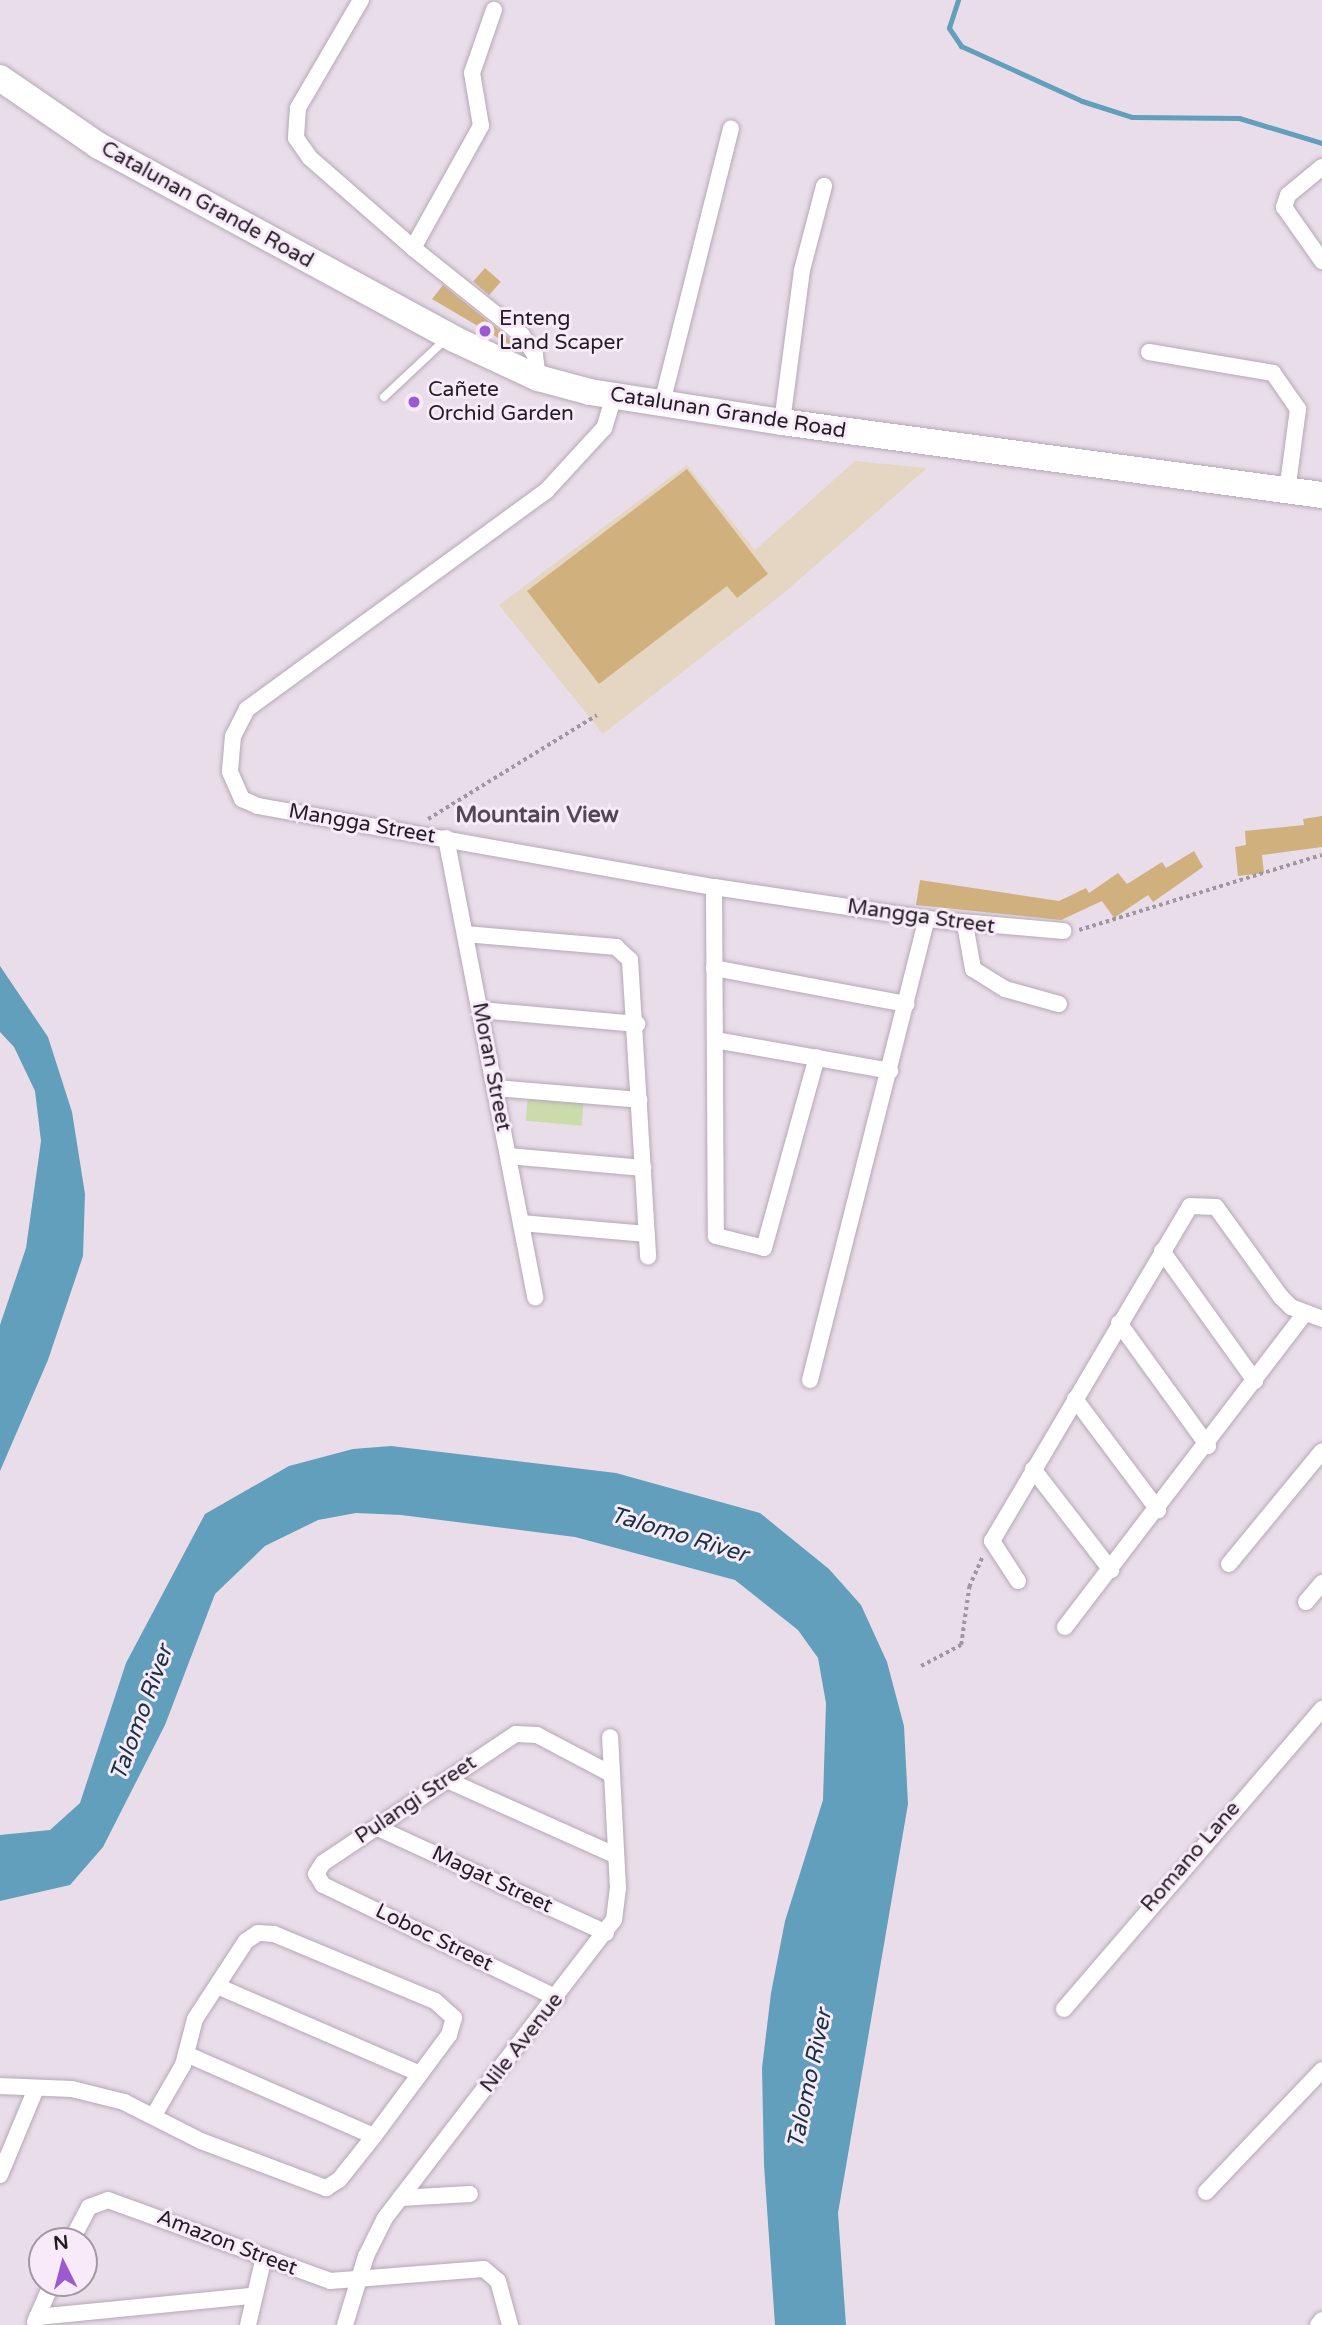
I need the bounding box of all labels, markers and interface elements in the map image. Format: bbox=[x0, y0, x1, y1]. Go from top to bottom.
street label: Catalunan Grande Road bbox=[96, 136, 318, 274]
place label: Enteng Land Scaper bbox=[499, 306, 624, 356]
marker: Enteng Land Scaper bbox=[477, 323, 493, 339]
place label: Cañete Orchid Garden bbox=[428, 377, 574, 427]
street label: Catalunan Grande Road bbox=[608, 382, 848, 444]
marker: Cañete Orchid Garden bbox=[406, 394, 422, 410]
street label: Mangga Street bbox=[287, 799, 437, 849]
district label: Mountain View bbox=[455, 801, 619, 829]
street label: Mangga Street bbox=[846, 894, 996, 940]
street label: Moran Street bbox=[466, 1000, 516, 1134]
water label: Talomo River bbox=[607, 1501, 751, 1569]
water label: Talomo River bbox=[105, 1642, 179, 1784]
street label: Pulangi Street bbox=[351, 1750, 481, 1850]
street label: Romano Lane bbox=[1136, 1797, 1246, 1917]
street label: Magat Street bbox=[428, 1841, 556, 1919]
street label: Loboc Street bbox=[371, 1899, 497, 1977]
street label: Nile Avenue bbox=[475, 1988, 569, 2098]
water label: Talomo River bbox=[782, 2007, 838, 2151]
street label: Amazon Street bbox=[153, 2205, 301, 2281]
north arrow bbox=[28, 2227, 98, 2297]
text: N bbox=[52, 2231, 70, 2255]

